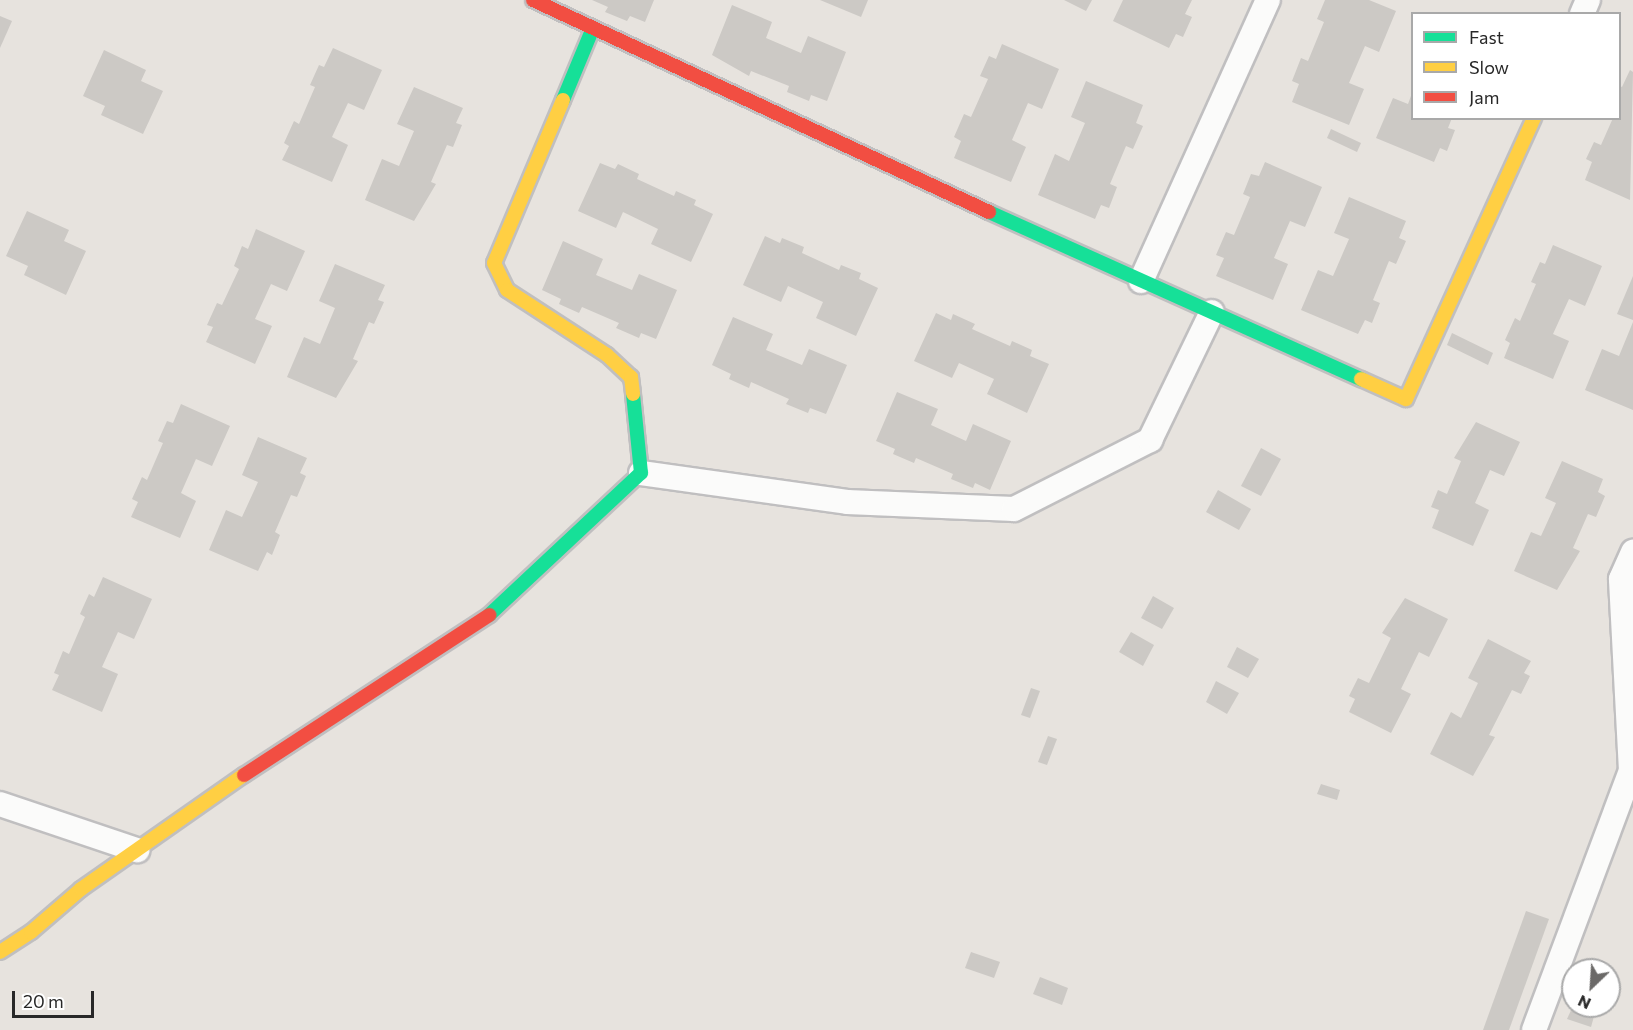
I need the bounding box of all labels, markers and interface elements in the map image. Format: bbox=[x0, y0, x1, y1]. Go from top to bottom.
legend bbox=[1411, 12, 1621, 120]
text: Fast bbox=[1469, 26, 1504, 48]
text: Slow bbox=[1469, 56, 1509, 78]
text: Jam bbox=[1469, 86, 1499, 108]
north arrow bbox=[1561, 958, 1621, 1018]
scale bar bbox=[15, 979, 98, 1017]
text: 20 m bbox=[23, 990, 64, 1012]
text: N bbox=[1575, 992, 1593, 1014]

